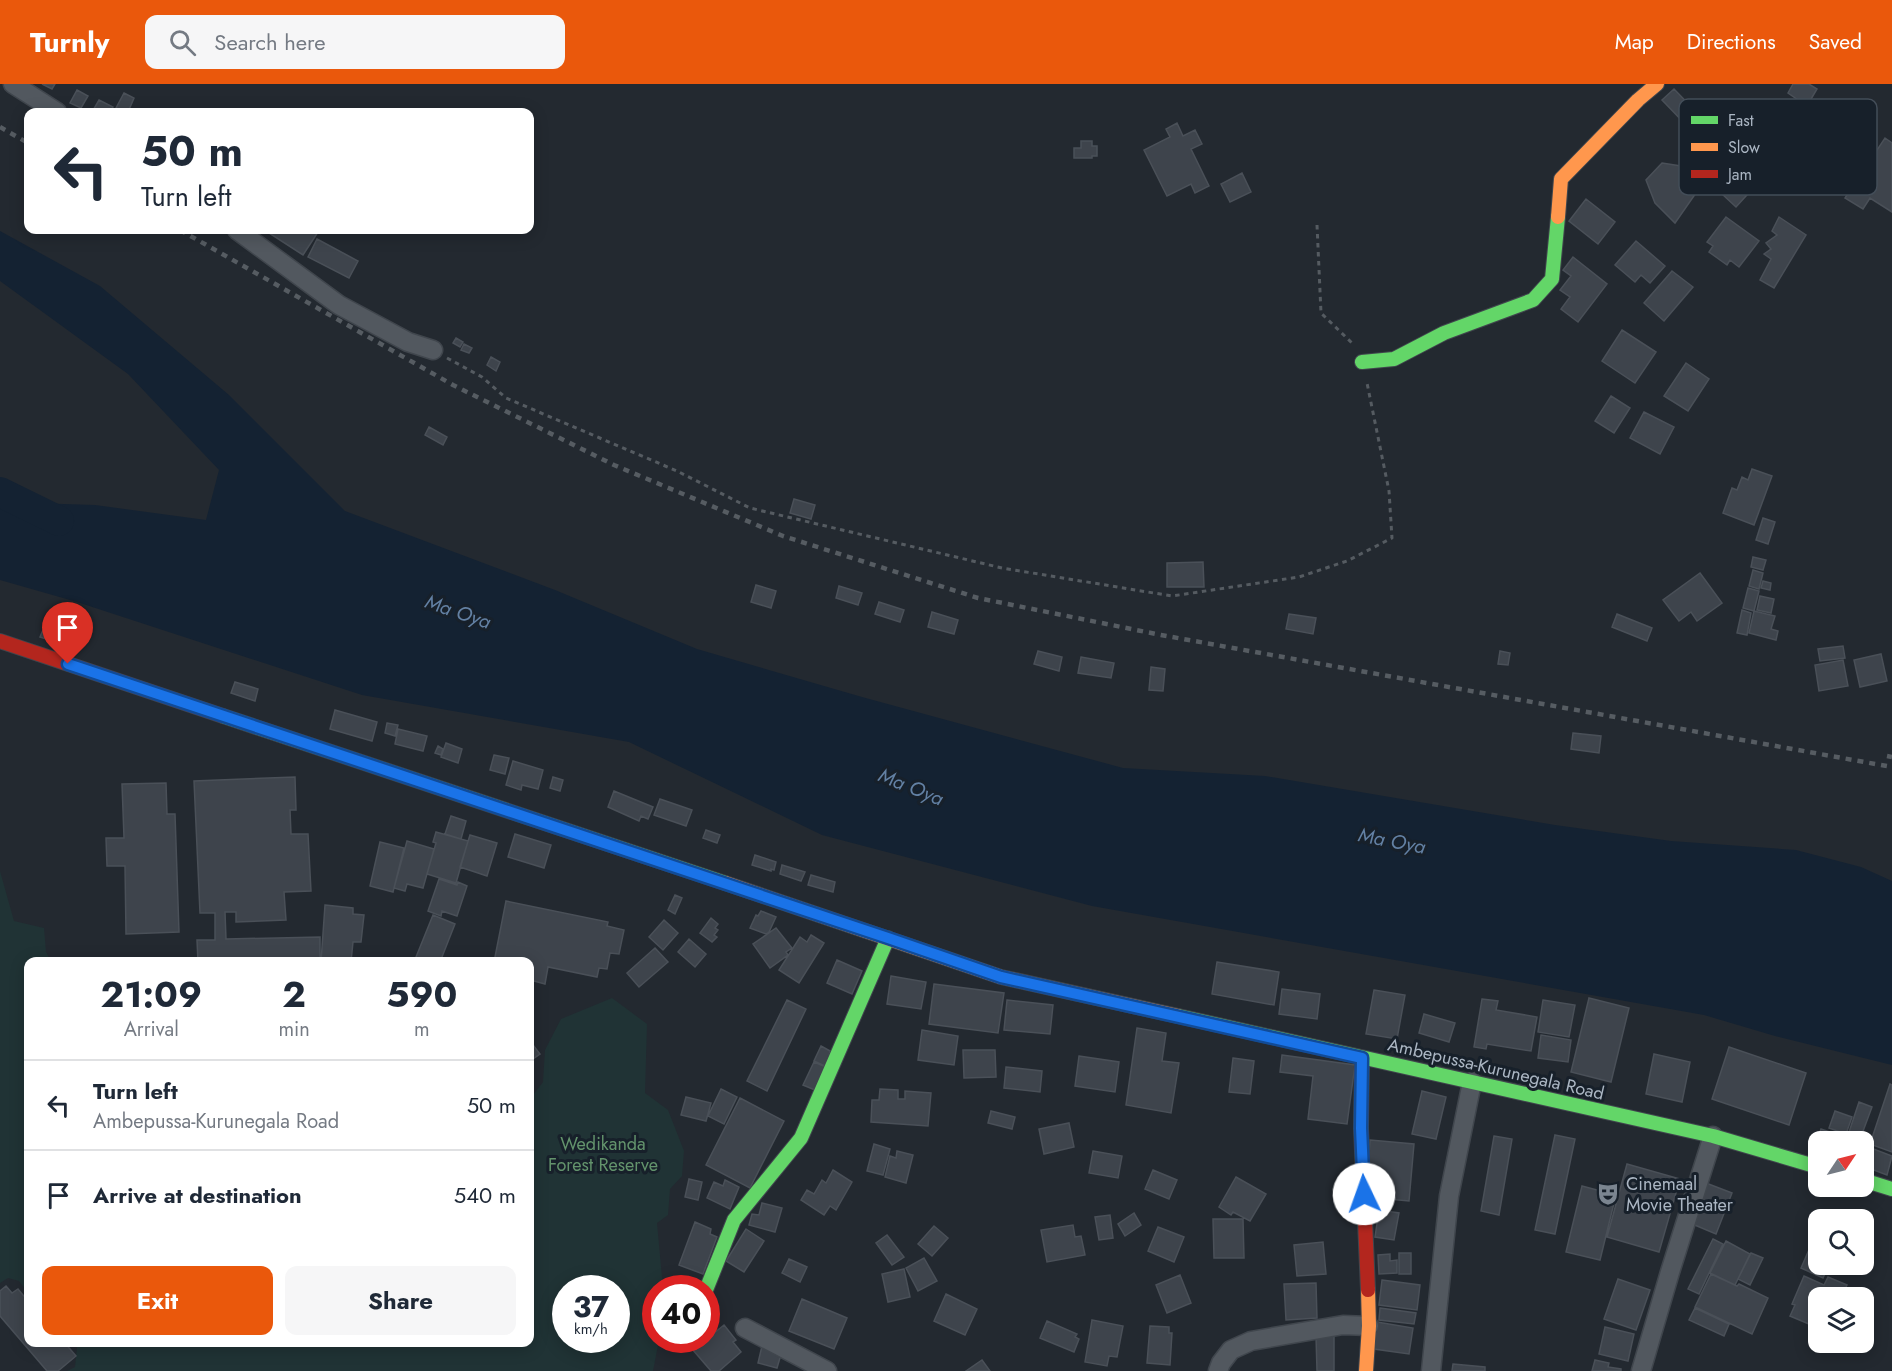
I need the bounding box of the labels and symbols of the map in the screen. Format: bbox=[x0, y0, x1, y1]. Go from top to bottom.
legend bbox=[1679, 99, 1877, 195]
text: Fast bbox=[1728, 109, 1754, 132]
text: Slow bbox=[1728, 136, 1760, 159]
text: Jam bbox=[1726, 163, 1752, 186]
water label: Ma Oya bbox=[421, 587, 495, 637]
pin bbox=[42, 602, 93, 664]
water label: Ma Oya bbox=[874, 761, 948, 813]
water label: Ma Oya bbox=[1356, 820, 1428, 862]
street label: Ambepussa-Kurunegala Road bbox=[1385, 1031, 1607, 1107]
park label: Wedikanda Forest Reserve bbox=[548, 1131, 658, 1178]
north arrow bbox=[1808, 1131, 1874, 1197]
position arrow bbox=[1332, 1162, 1396, 1226]
place label: Cinemaal Movie Theater bbox=[1626, 1171, 1734, 1218]
theatre icon: Cinemaal Movie Theater bbox=[1595, 1181, 1621, 1207]
speed limit sign: 40 bbox=[642, 1275, 720, 1353]

